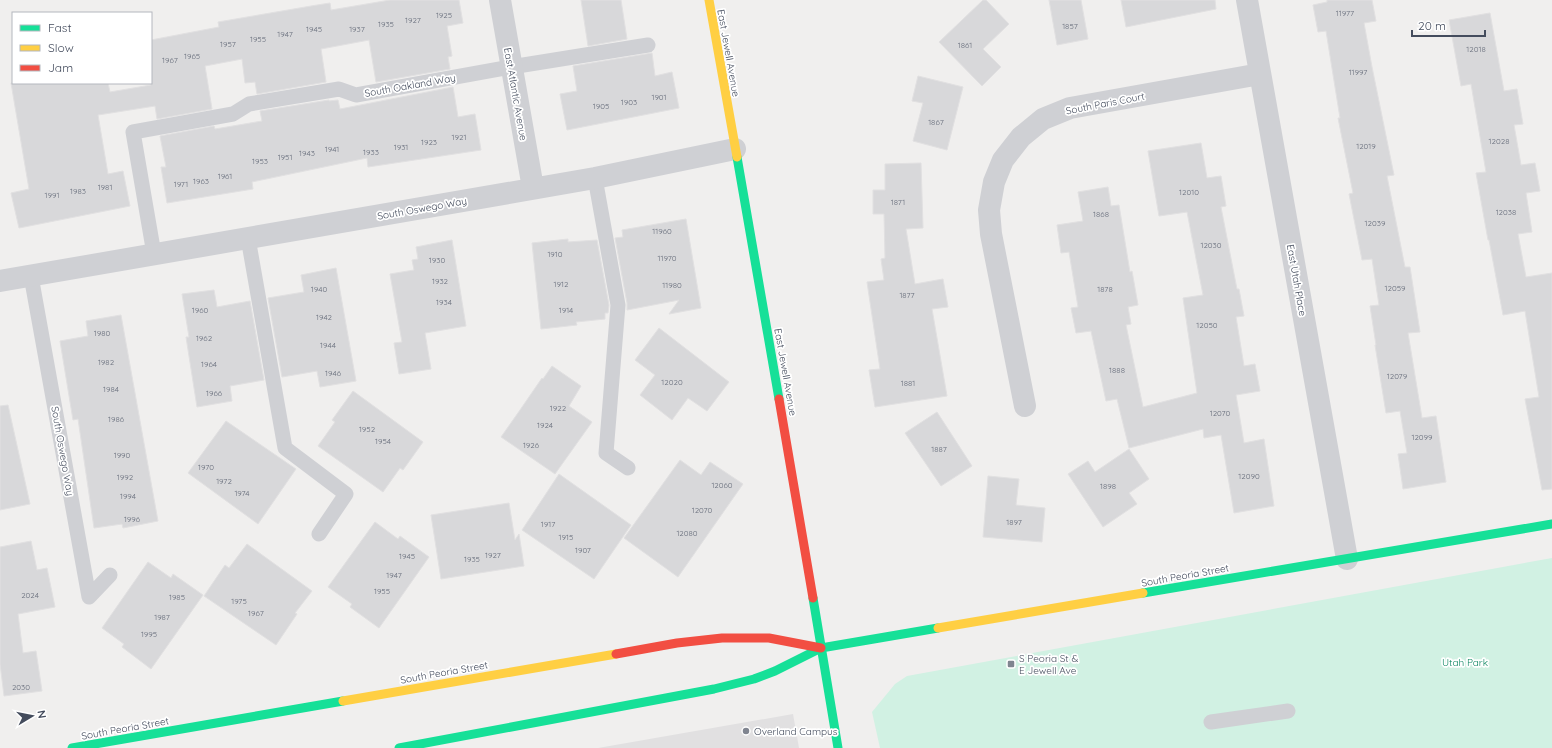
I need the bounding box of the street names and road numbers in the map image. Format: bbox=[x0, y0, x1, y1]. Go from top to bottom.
street label: East Jewell Avenue bbox=[714, 8, 743, 98]
street label: East Atlantic Avenue bbox=[501, 47, 530, 142]
street label: South Oakland Way bbox=[363, 71, 457, 100]
street label: South Paris Court bbox=[1065, 89, 1146, 118]
street label: South Oswego Way bbox=[376, 194, 468, 223]
street label: East Utah Place bbox=[1284, 243, 1309, 317]
street label: East Jewell Avenue bbox=[771, 327, 800, 417]
street label: South Oswego Way bbox=[48, 405, 77, 497]
street label: South Peoria Street bbox=[1140, 561, 1231, 590]
street label: South Peoria Street bbox=[399, 658, 490, 687]
street label: South Peoria Street bbox=[80, 714, 171, 743]

